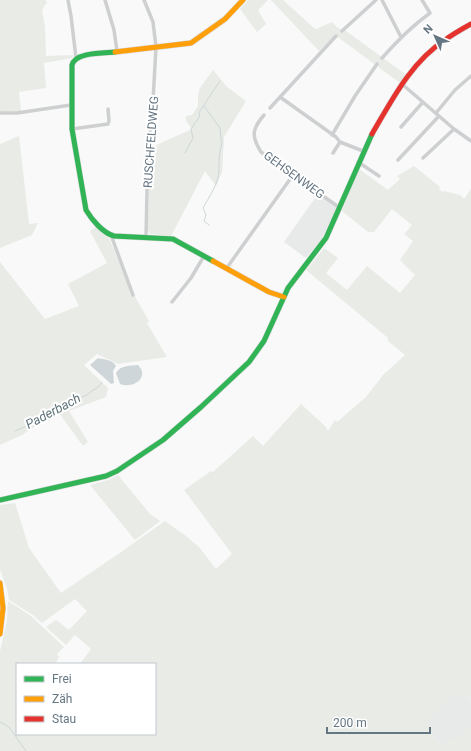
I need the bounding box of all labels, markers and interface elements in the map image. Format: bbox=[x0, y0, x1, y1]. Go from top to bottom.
north arrow bbox=[415, 16, 455, 56]
text: N bbox=[421, 22, 436, 37]
street label: RUSCHFELDWEG bbox=[141, 96, 161, 188]
street label: GEHSENWEG bbox=[261, 148, 327, 202]
water label: Paderbach bbox=[23, 390, 83, 432]
legend bbox=[16, 663, 156, 735]
text: Frei bbox=[52, 672, 72, 686]
text: Zäh bbox=[52, 692, 72, 706]
scale bar bbox=[327, 709, 430, 735]
text: Stau bbox=[52, 712, 76, 726]
text: 200 m bbox=[333, 716, 367, 730]

